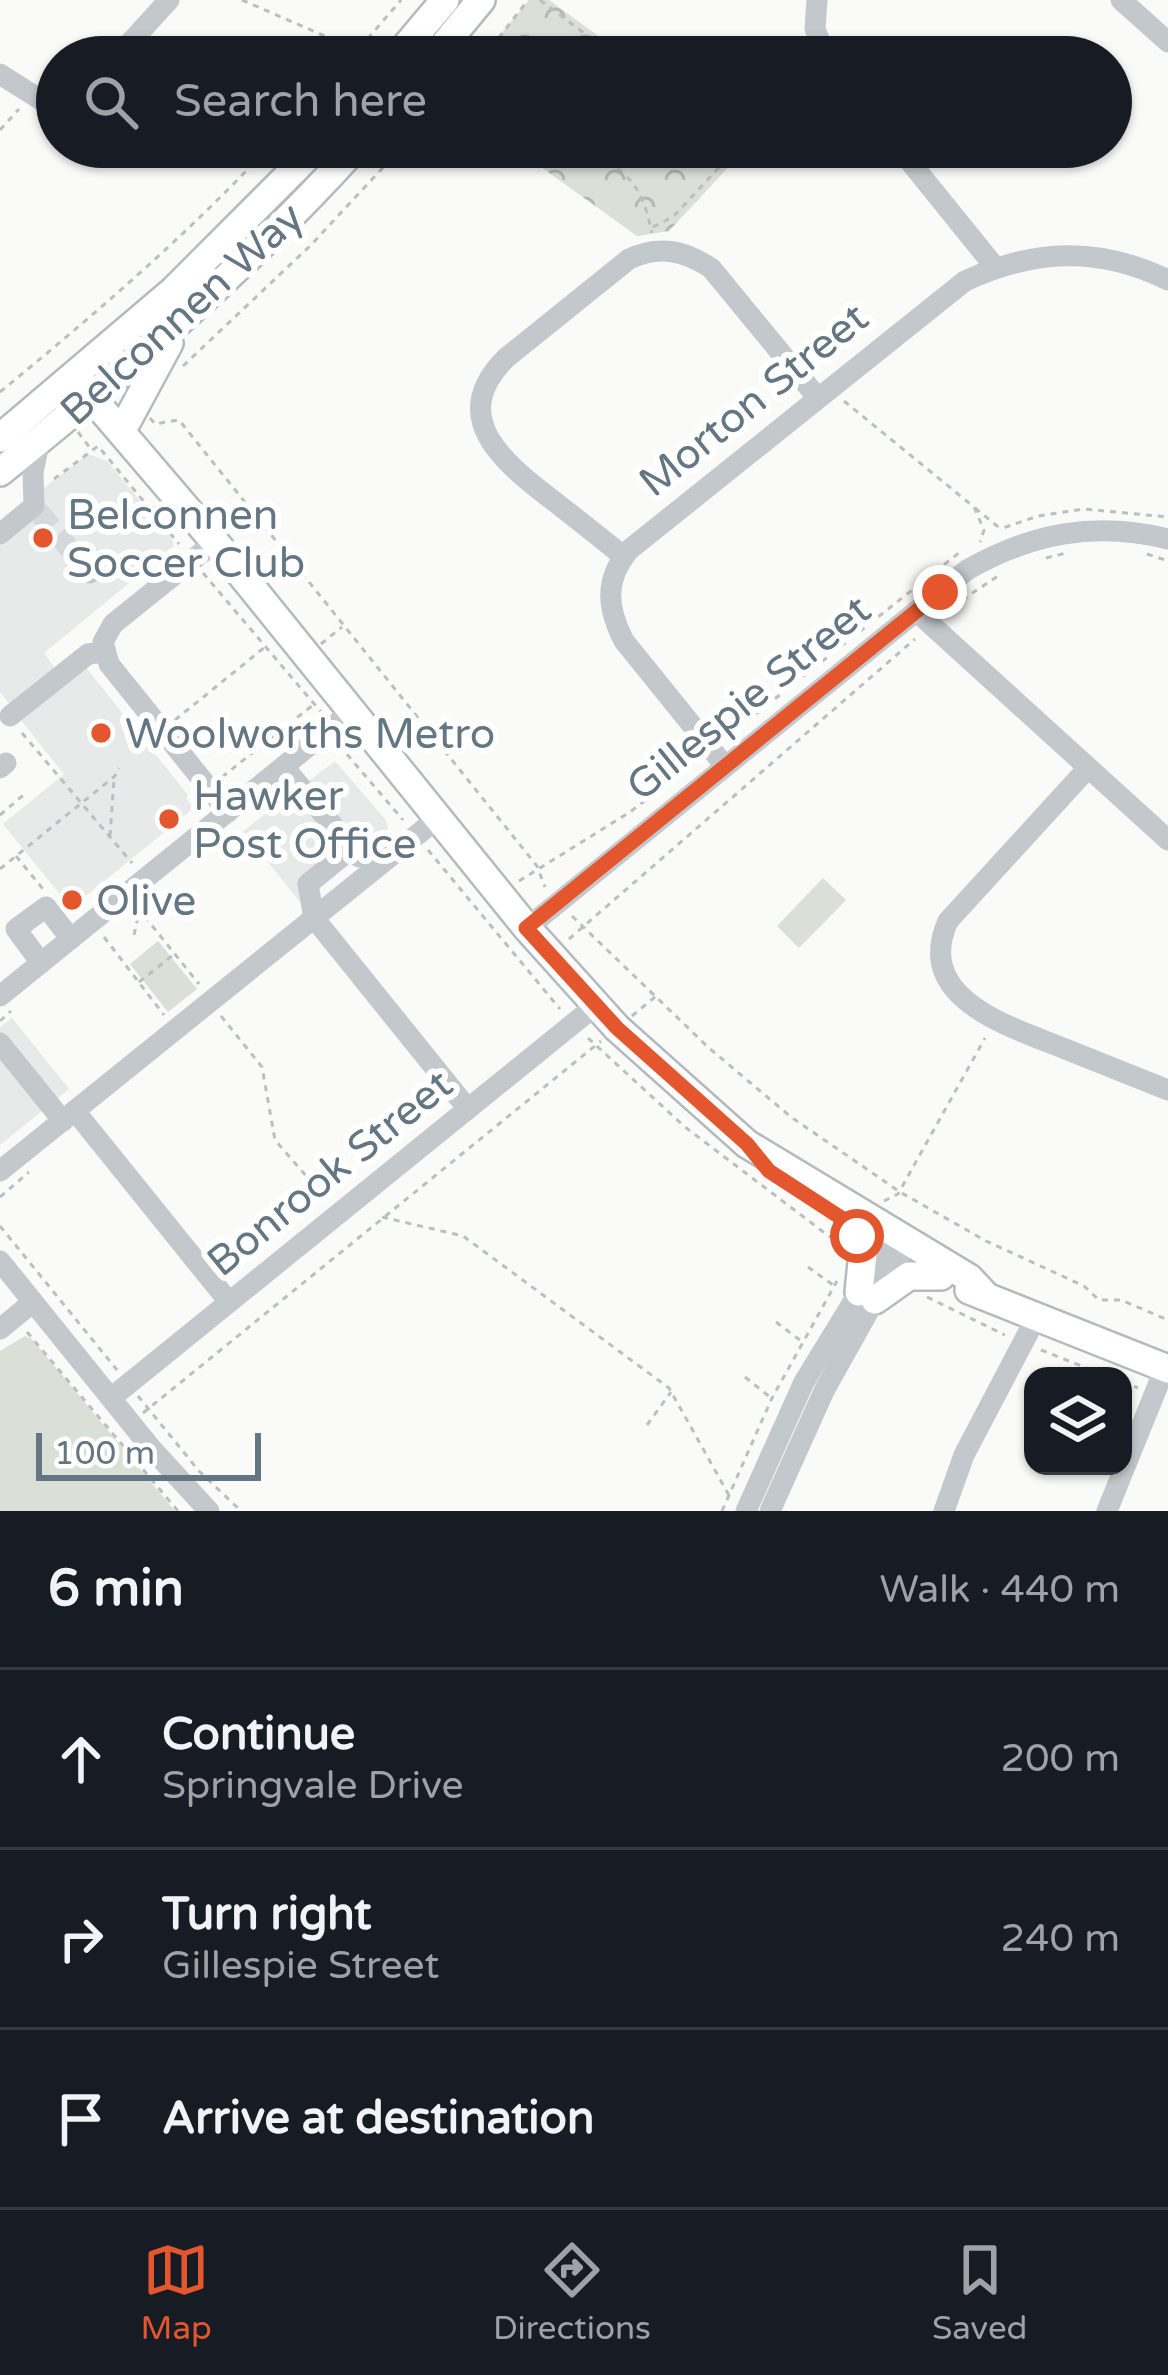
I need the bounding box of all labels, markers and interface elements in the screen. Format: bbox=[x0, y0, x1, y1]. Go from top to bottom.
search box bbox=[36, 36, 1132, 168]
icon: search bbox=[78, 69, 144, 135]
text: Search here bbox=[174, 75, 427, 129]
street label: Belconnen Way bbox=[50, 192, 314, 436]
street label: Morton Street bbox=[629, 292, 879, 508]
place label: Belconnen Soccer Club bbox=[67, 490, 305, 589]
marker: Belconnen Soccer Club bbox=[30, 525, 56, 551]
route end bbox=[913, 565, 967, 619]
street label: Gillespie Street bbox=[617, 584, 881, 812]
place label: Woolworths Metro bbox=[125, 709, 495, 760]
marker: Woolworths Metro bbox=[88, 720, 114, 746]
place label: Hawker Post Office bbox=[193, 771, 417, 870]
marker: Hawker Post Office bbox=[156, 806, 182, 832]
place label: Olive bbox=[96, 876, 196, 927]
marker: Olive bbox=[59, 887, 85, 913]
street label: Bonrook Street bbox=[197, 1059, 463, 1288]
route start bbox=[830, 1209, 884, 1263]
map controls bbox=[1024, 1367, 1132, 1475]
button: layers bbox=[1024, 1367, 1132, 1475]
scale bar bbox=[36, 1427, 261, 1480]
text: 100 m bbox=[54, 1434, 155, 1473]
text: 6 min bbox=[48, 1558, 184, 1620]
text: Walk · 440 m bbox=[879, 1566, 1120, 1613]
text: Continue bbox=[162, 1708, 355, 1762]
icon: ahead bbox=[48, 1726, 114, 1792]
text: 200 m bbox=[1001, 1735, 1120, 1782]
text: Springvale Drive bbox=[162, 1762, 464, 1809]
text: Turn right bbox=[162, 1888, 371, 1942]
icon: right bbox=[48, 1906, 114, 1972]
text: 240 m bbox=[1001, 1915, 1120, 1962]
text: Gillespie Street bbox=[162, 1942, 439, 1989]
icon: arrive bbox=[48, 2086, 114, 2152]
text: Arrive at destination bbox=[162, 2092, 594, 2146]
tab: Map bbox=[141, 2237, 212, 2348]
tab: Directions bbox=[493, 2237, 651, 2348]
tab: Saved bbox=[932, 2237, 1027, 2348]

